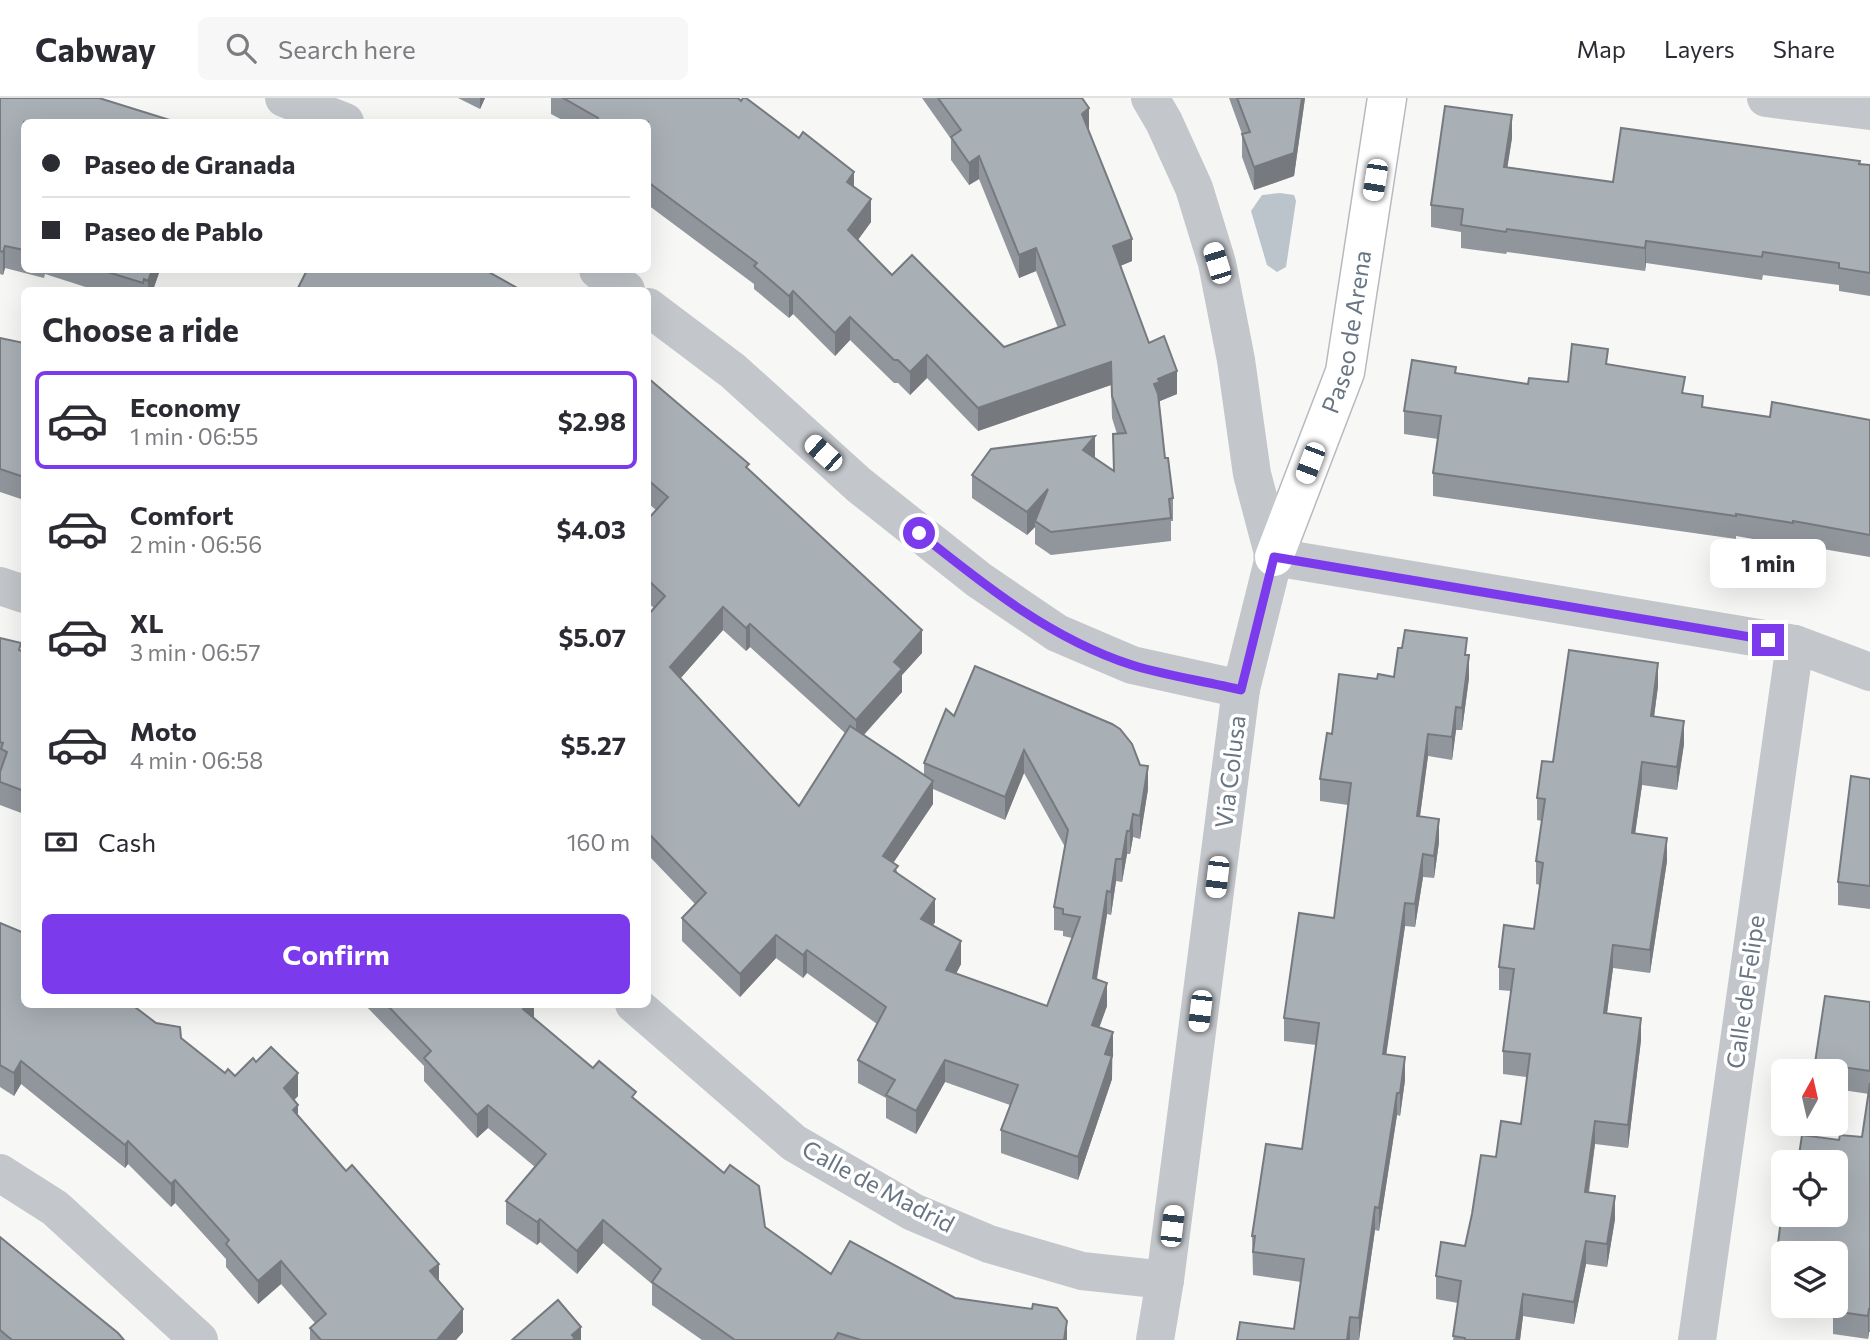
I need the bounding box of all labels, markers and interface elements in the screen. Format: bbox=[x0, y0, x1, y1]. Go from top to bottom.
search box bbox=[198, 17, 688, 80]
text: Cabway bbox=[35, 28, 156, 69]
icon: search bbox=[222, 29, 260, 67]
text: Search here bbox=[278, 33, 416, 64]
text: Map bbox=[1577, 34, 1626, 63]
text: Layers bbox=[1664, 34, 1735, 63]
text: Share bbox=[1773, 34, 1835, 63]
text: Paseo de Granada bbox=[84, 148, 296, 179]
car bbox=[1362, 158, 1389, 202]
text: Paseo de Pablo bbox=[84, 215, 263, 246]
car bbox=[1201, 240, 1234, 286]
street label: Paseo de Arena bbox=[1315, 248, 1376, 417]
text: Choose a ride bbox=[42, 309, 239, 349]
icon: car bbox=[46, 389, 109, 452]
text: Economy bbox=[130, 391, 241, 422]
text: $2.98 bbox=[558, 405, 626, 436]
text: 1 min · 06:55 bbox=[130, 422, 258, 450]
car bbox=[801, 431, 846, 475]
car bbox=[1293, 440, 1328, 486]
icon: car bbox=[46, 497, 109, 560]
text: Comfort bbox=[130, 499, 233, 530]
text: $4.03 bbox=[556, 513, 626, 544]
route start bbox=[903, 517, 935, 549]
text: 2 min · 06:56 bbox=[130, 530, 262, 558]
callout: 1 min bbox=[1710, 538, 1826, 588]
text: 1 min bbox=[1741, 549, 1795, 577]
icon: car bbox=[46, 605, 109, 668]
text: XL bbox=[130, 607, 164, 638]
text: $5.07 bbox=[558, 621, 626, 652]
route end bbox=[1752, 624, 1784, 656]
text: 3 min · 06:57 bbox=[130, 638, 261, 666]
icon: car bbox=[46, 713, 109, 776]
street label: Via Colusa bbox=[1208, 714, 1251, 830]
text: Moto bbox=[130, 715, 197, 746]
text: $5.27 bbox=[560, 729, 626, 760]
text: 4 min · 06:58 bbox=[130, 746, 263, 774]
icon: cash bbox=[42, 823, 80, 861]
text: Cash bbox=[98, 826, 156, 857]
text: 160 m bbox=[567, 828, 630, 856]
car bbox=[1205, 855, 1230, 899]
street label: Calle de Felipe bbox=[1719, 913, 1770, 1070]
button: Confirm bbox=[42, 914, 630, 994]
car bbox=[1188, 989, 1213, 1033]
north arrow bbox=[1771, 1059, 1848, 1136]
map controls bbox=[1771, 1059, 1848, 1318]
street label: Calle de Madrid bbox=[798, 1133, 960, 1238]
button: locate bbox=[1771, 1150, 1848, 1227]
car bbox=[1160, 1204, 1185, 1248]
button: layers bbox=[1771, 1241, 1848, 1318]

